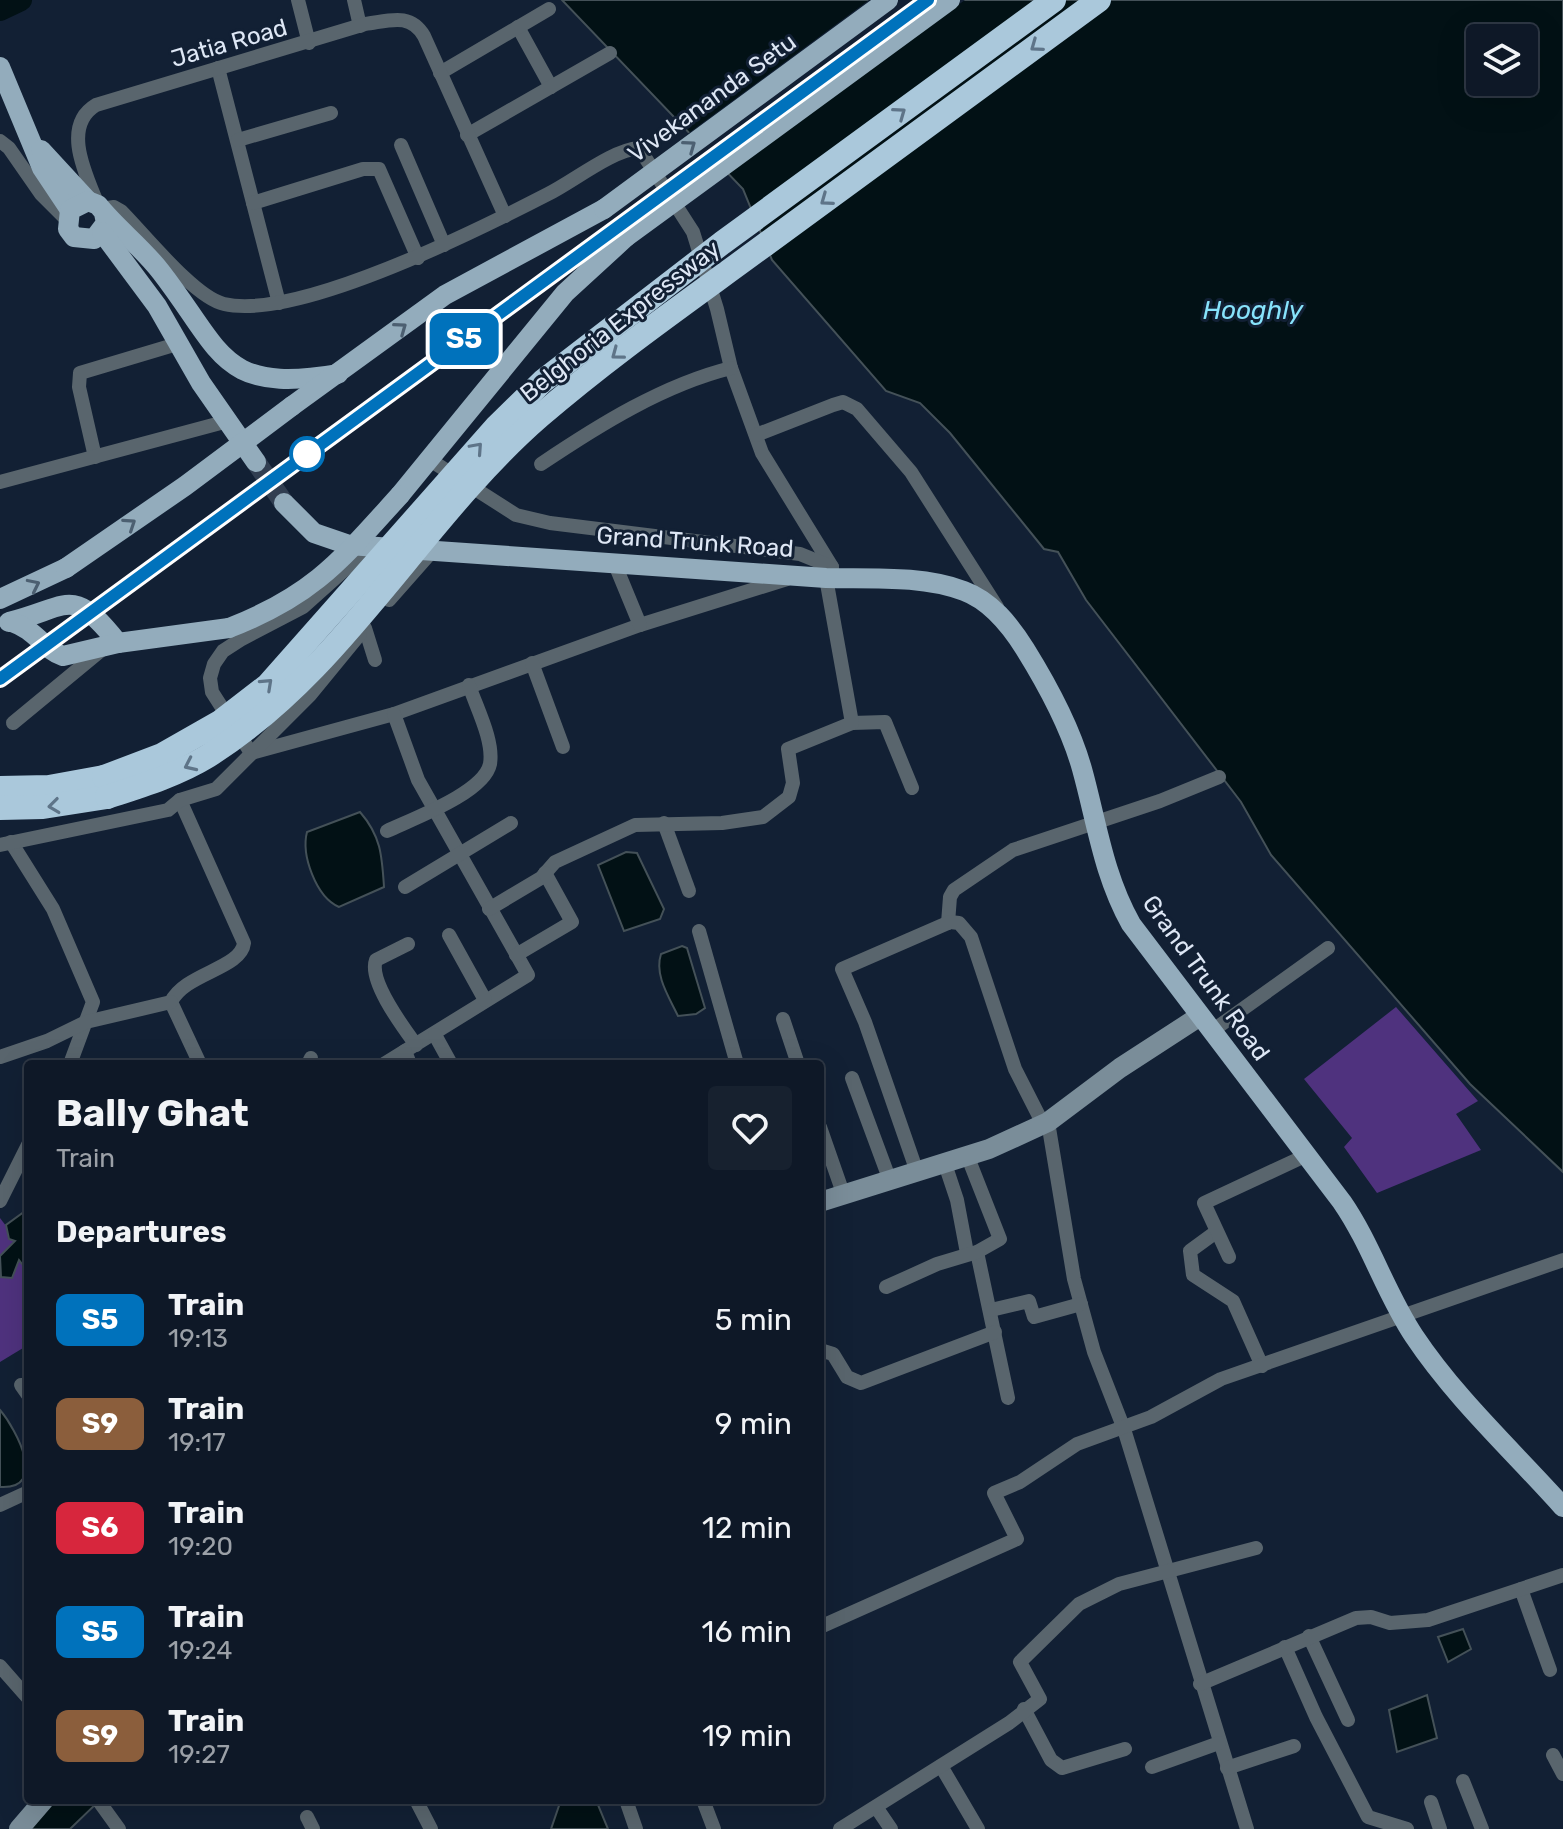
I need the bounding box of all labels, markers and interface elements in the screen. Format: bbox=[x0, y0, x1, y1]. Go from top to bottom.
street label: Jatia Road bbox=[168, 13, 290, 73]
map controls bbox=[1466, 24, 1538, 96]
button: layers bbox=[1466, 24, 1538, 96]
street label: Vivekananda Setu bbox=[622, 28, 802, 168]
one-way arrow bbox=[1030, 36, 1045, 51]
one-way arrow bbox=[891, 108, 906, 123]
one-way arrow bbox=[681, 141, 695, 156]
one-way arrow bbox=[820, 190, 835, 204]
street label: Belghoria Expressway bbox=[515, 234, 725, 408]
water label: Hooghly bbox=[1203, 295, 1304, 326]
line badge: S5 bbox=[428, 313, 500, 365]
text: S5 bbox=[446, 322, 482, 355]
one-way arrow bbox=[392, 323, 406, 337]
one-way arrow bbox=[611, 344, 625, 358]
unlabelled marker bbox=[290, 437, 324, 471]
one-way arrow bbox=[468, 442, 482, 457]
one-way arrow bbox=[122, 519, 136, 534]
street label: Grand Trunk Road bbox=[595, 521, 795, 563]
one-way arrow bbox=[25, 579, 40, 595]
one-way arrow bbox=[258, 678, 272, 693]
one-way arrow bbox=[183, 755, 198, 771]
one-way arrow bbox=[47, 797, 60, 814]
street label: Grand Trunk Road bbox=[1137, 890, 1275, 1066]
button: heart bbox=[708, 1086, 792, 1170]
text: Bally Ghat bbox=[56, 1090, 249, 1136]
text: Train bbox=[56, 1143, 115, 1174]
text: Departures bbox=[56, 1214, 227, 1250]
text: Train bbox=[168, 1287, 244, 1323]
text: 5 min bbox=[715, 1302, 792, 1338]
text: S5 bbox=[82, 1303, 118, 1336]
text: 19:13 bbox=[168, 1323, 228, 1354]
text: Train bbox=[168, 1391, 244, 1427]
text: 9 min bbox=[715, 1406, 792, 1442]
text: S9 bbox=[82, 1407, 118, 1440]
text: 19:17 bbox=[168, 1427, 226, 1458]
text: Train bbox=[168, 1495, 244, 1531]
text: 12 min bbox=[702, 1510, 792, 1546]
text: S6 bbox=[82, 1511, 118, 1544]
text: 19:20 bbox=[168, 1531, 233, 1562]
text: Train bbox=[168, 1599, 244, 1635]
text: 16 min bbox=[702, 1614, 792, 1650]
text: S5 bbox=[82, 1615, 118, 1648]
text: 19:24 bbox=[168, 1635, 232, 1666]
text: Train bbox=[168, 1703, 244, 1739]
text: 19 min bbox=[702, 1718, 792, 1754]
text: S9 bbox=[82, 1719, 118, 1752]
text: 19:27 bbox=[168, 1739, 230, 1770]

